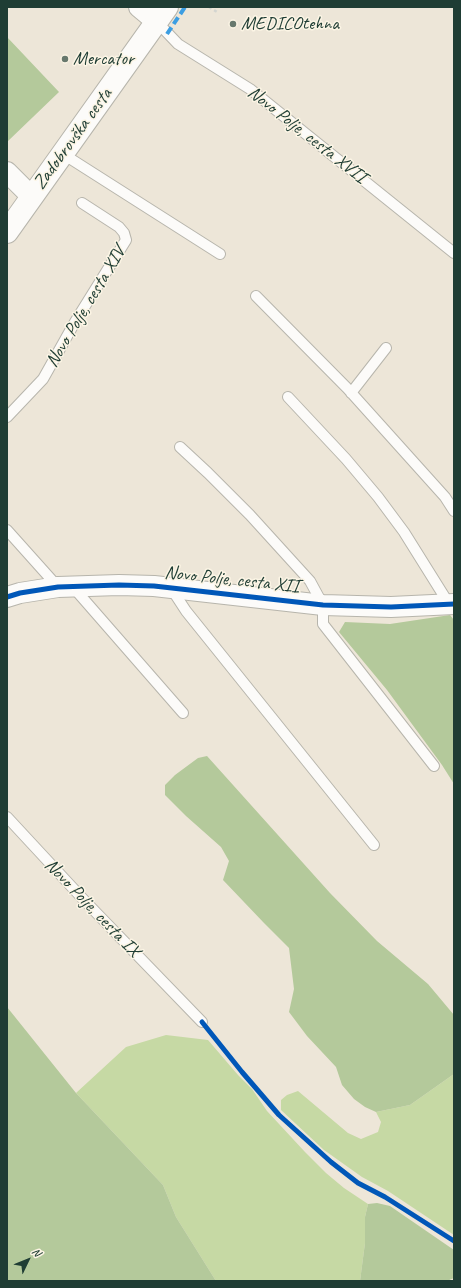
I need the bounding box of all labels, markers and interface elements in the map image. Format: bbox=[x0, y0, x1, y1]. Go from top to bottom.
place label: MEDICOtehna bbox=[241, 13, 339, 35]
marker: MEDICOtehna bbox=[228, 19, 238, 29]
place label: Mercator bbox=[73, 48, 134, 70]
marker: Mercator bbox=[60, 54, 70, 64]
street label: Novo Polje, cesta XVII bbox=[243, 81, 371, 189]
street label: Zadobrovška cesta bbox=[29, 84, 117, 194]
street label: Novo Polje, cesta XIV bbox=[41, 242, 131, 372]
street label: Novo Polje, cesta XII bbox=[163, 562, 301, 598]
street label: Novo Polje, cesta IX bbox=[39, 854, 145, 962]
north arrow bbox=[8, 1240, 48, 1280]
text: N bbox=[29, 1245, 44, 1259]

